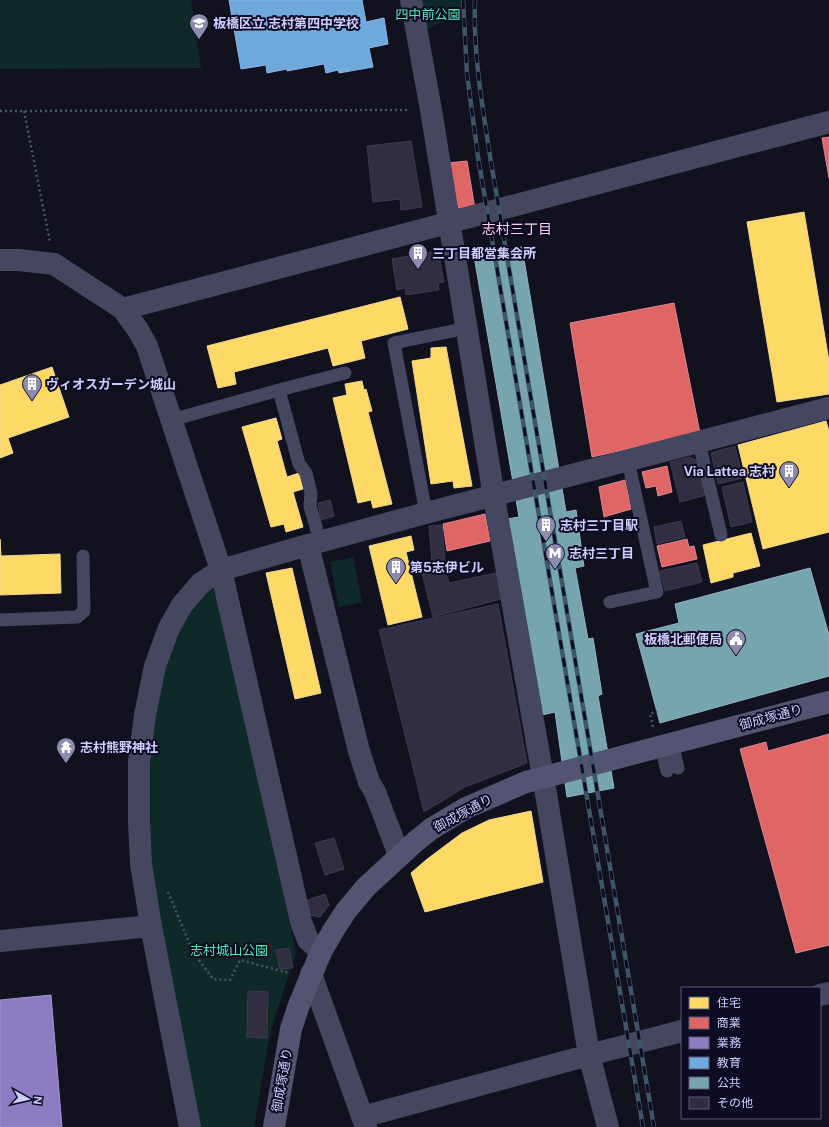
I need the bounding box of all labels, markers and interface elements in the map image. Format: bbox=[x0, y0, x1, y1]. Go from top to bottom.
park label: 四中前公園 bbox=[395, 7, 461, 22]
school or university icon: 板橋区立 志村第四中学校 bbox=[188, 12, 210, 40]
place label: 板橋区立 志村第四中学校 bbox=[213, 16, 359, 31]
district label: 志村三丁目 bbox=[482, 221, 552, 237]
building icon: 三丁目都営集会所 bbox=[407, 242, 429, 270]
place label: 三丁目都営集会所 bbox=[432, 246, 536, 261]
building icon: ヴィオスガーデン城山 bbox=[21, 373, 43, 401]
place label: ヴィオスガーデン城山 bbox=[46, 377, 176, 392]
building icon: Via Lattea 志村 bbox=[778, 460, 800, 488]
place label: Via Lattea 志村 bbox=[684, 464, 775, 479]
building icon: 志村三丁目駅 bbox=[535, 514, 557, 542]
place label: 志村三丁目駅 bbox=[560, 518, 638, 533]
metro station icon: 志村三丁目 bbox=[544, 542, 566, 570]
place label: 志村三丁目 bbox=[569, 546, 634, 561]
building icon: 第5志伊ビル bbox=[385, 556, 407, 584]
place label: 第5志伊ビル bbox=[410, 560, 484, 575]
public building icon: 板橋北郵便局 bbox=[725, 628, 747, 656]
place label: 板橋北郵便局 bbox=[644, 632, 722, 647]
street label: 御成塚通り bbox=[738, 701, 804, 733]
temple icon: 志村熊野神社 bbox=[55, 736, 77, 764]
place label: 志村熊野神社 bbox=[80, 740, 158, 755]
street label: 御成塚通り bbox=[431, 791, 495, 835]
park label: 志村城山公園 bbox=[190, 943, 268, 958]
legend bbox=[681, 987, 821, 1119]
text: 住宅 bbox=[717, 996, 741, 1010]
text: 商業 bbox=[717, 1016, 741, 1030]
text: 業務 bbox=[717, 1036, 741, 1050]
street label: 御成塚通り bbox=[269, 1047, 295, 1113]
text: 教育 bbox=[717, 1056, 741, 1070]
text: 公共 bbox=[717, 1076, 741, 1090]
north arrow bbox=[8, 1079, 48, 1119]
text: N bbox=[31, 1095, 44, 1105]
text: その他 bbox=[717, 1096, 753, 1110]

